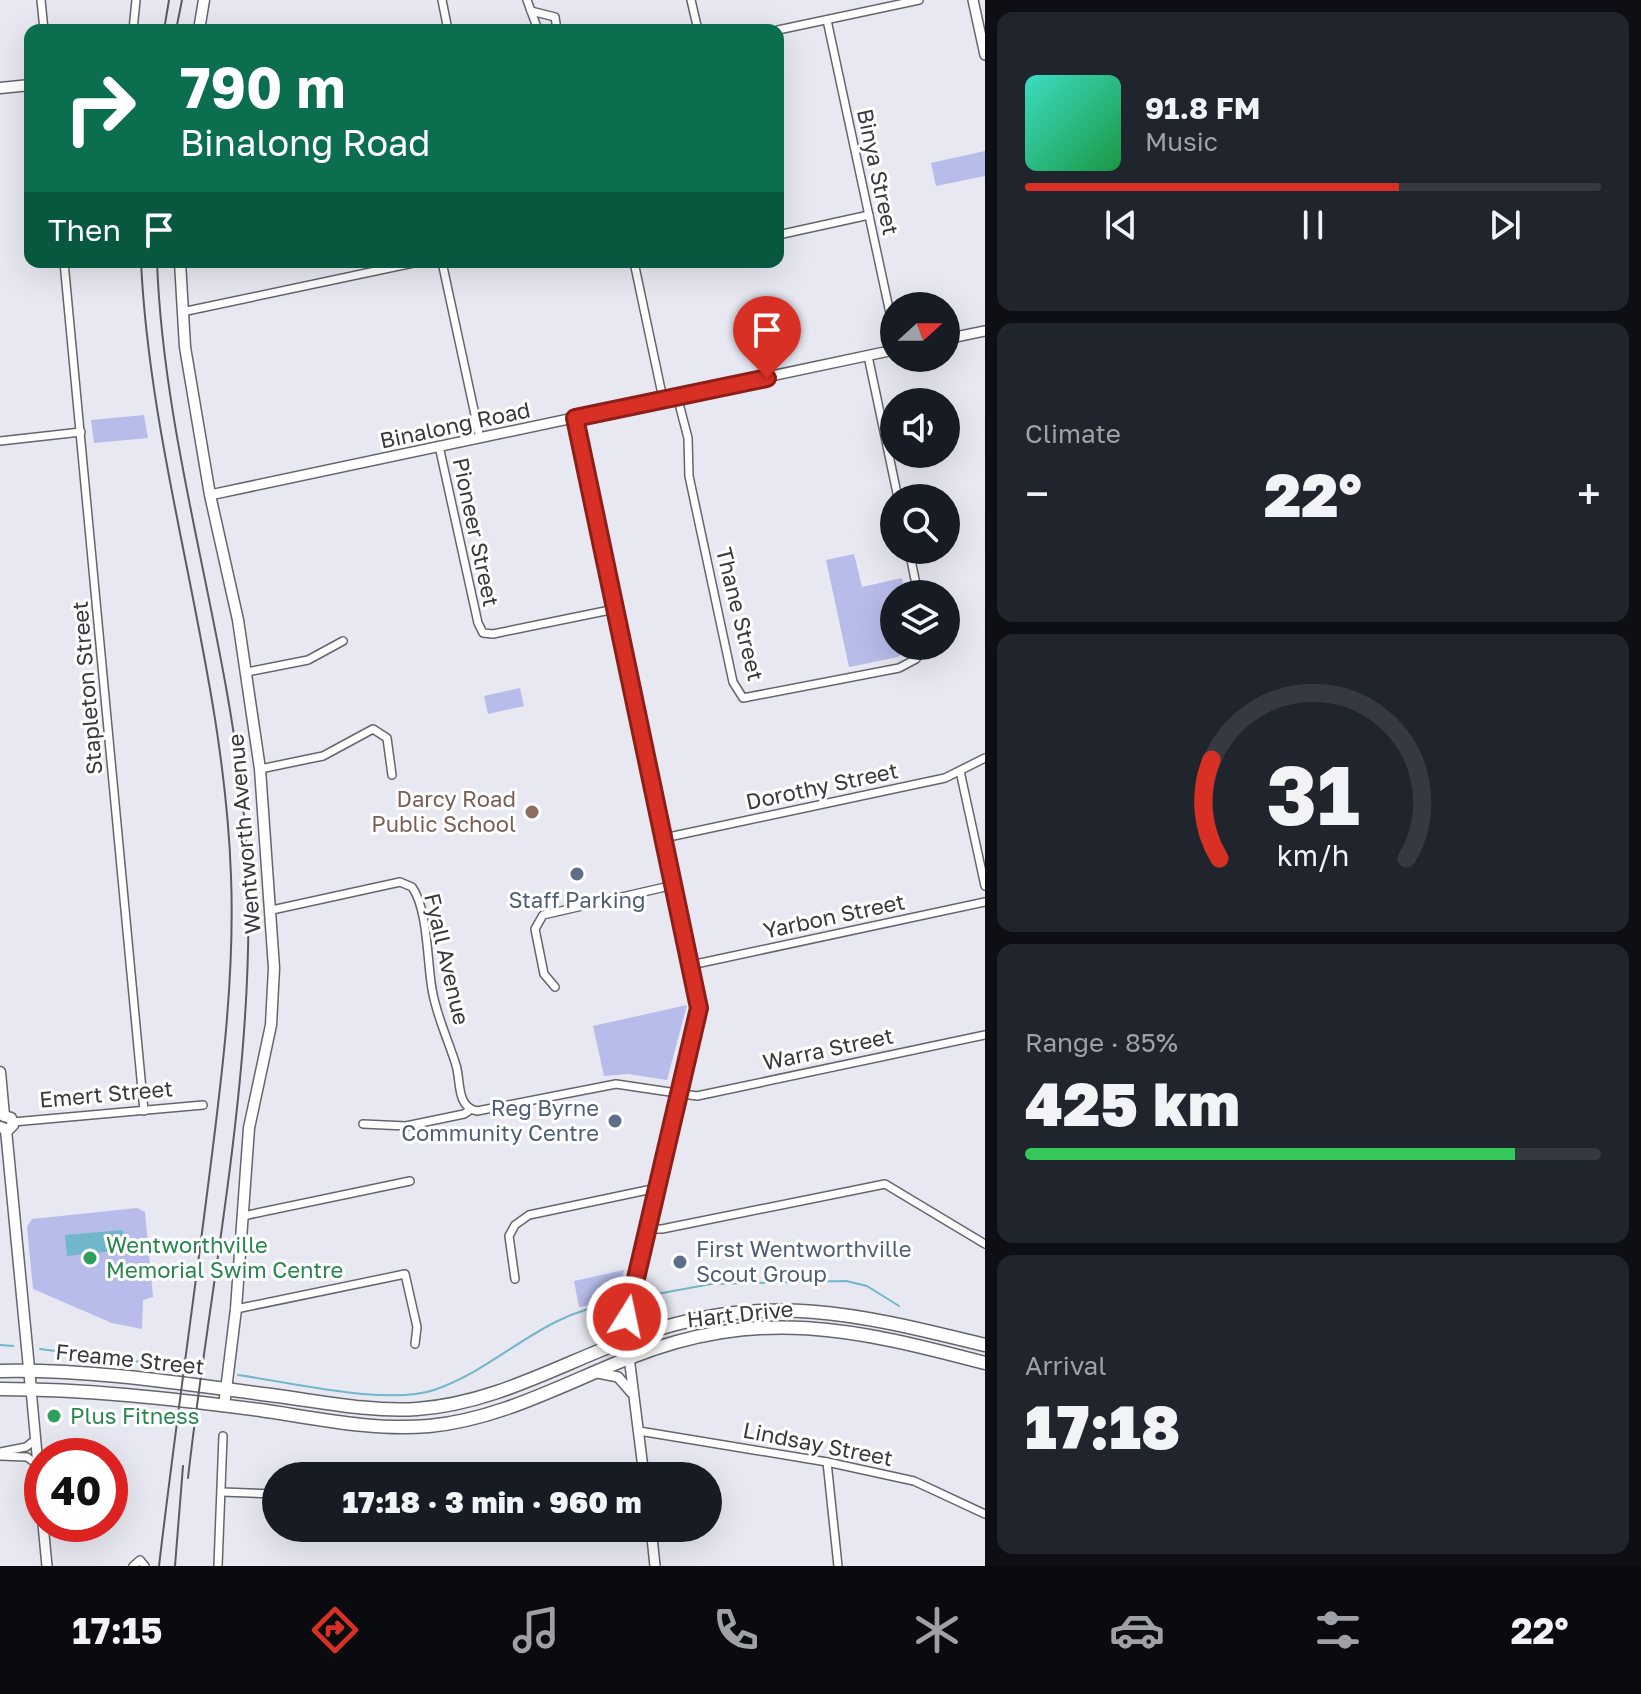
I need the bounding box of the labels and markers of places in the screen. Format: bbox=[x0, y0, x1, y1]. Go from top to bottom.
pin bbox=[733, 296, 801, 378]
place label: Darcy Road Public School bbox=[371, 785, 516, 837]
marker: Darcy Road Public School bbox=[523, 803, 541, 821]
marker: Staff Parking bbox=[568, 865, 586, 883]
place label: Staff Parking bbox=[508, 886, 646, 913]
place label: Reg Byrne Community Centre bbox=[401, 1094, 599, 1146]
marker: Reg Byrne Community Centre bbox=[606, 1112, 624, 1130]
place label: Wentworthville Memorial Swim Centre bbox=[106, 1231, 343, 1283]
place label: First Wentworthville Scout Group bbox=[696, 1235, 911, 1287]
marker: Wentworthville Memorial Swim Centre bbox=[81, 1249, 99, 1267]
marker: First Wentworthville Scout Group bbox=[671, 1253, 689, 1271]
place label: Plus Fitness bbox=[70, 1402, 199, 1429]
marker: Plus Fitness bbox=[45, 1407, 63, 1425]

